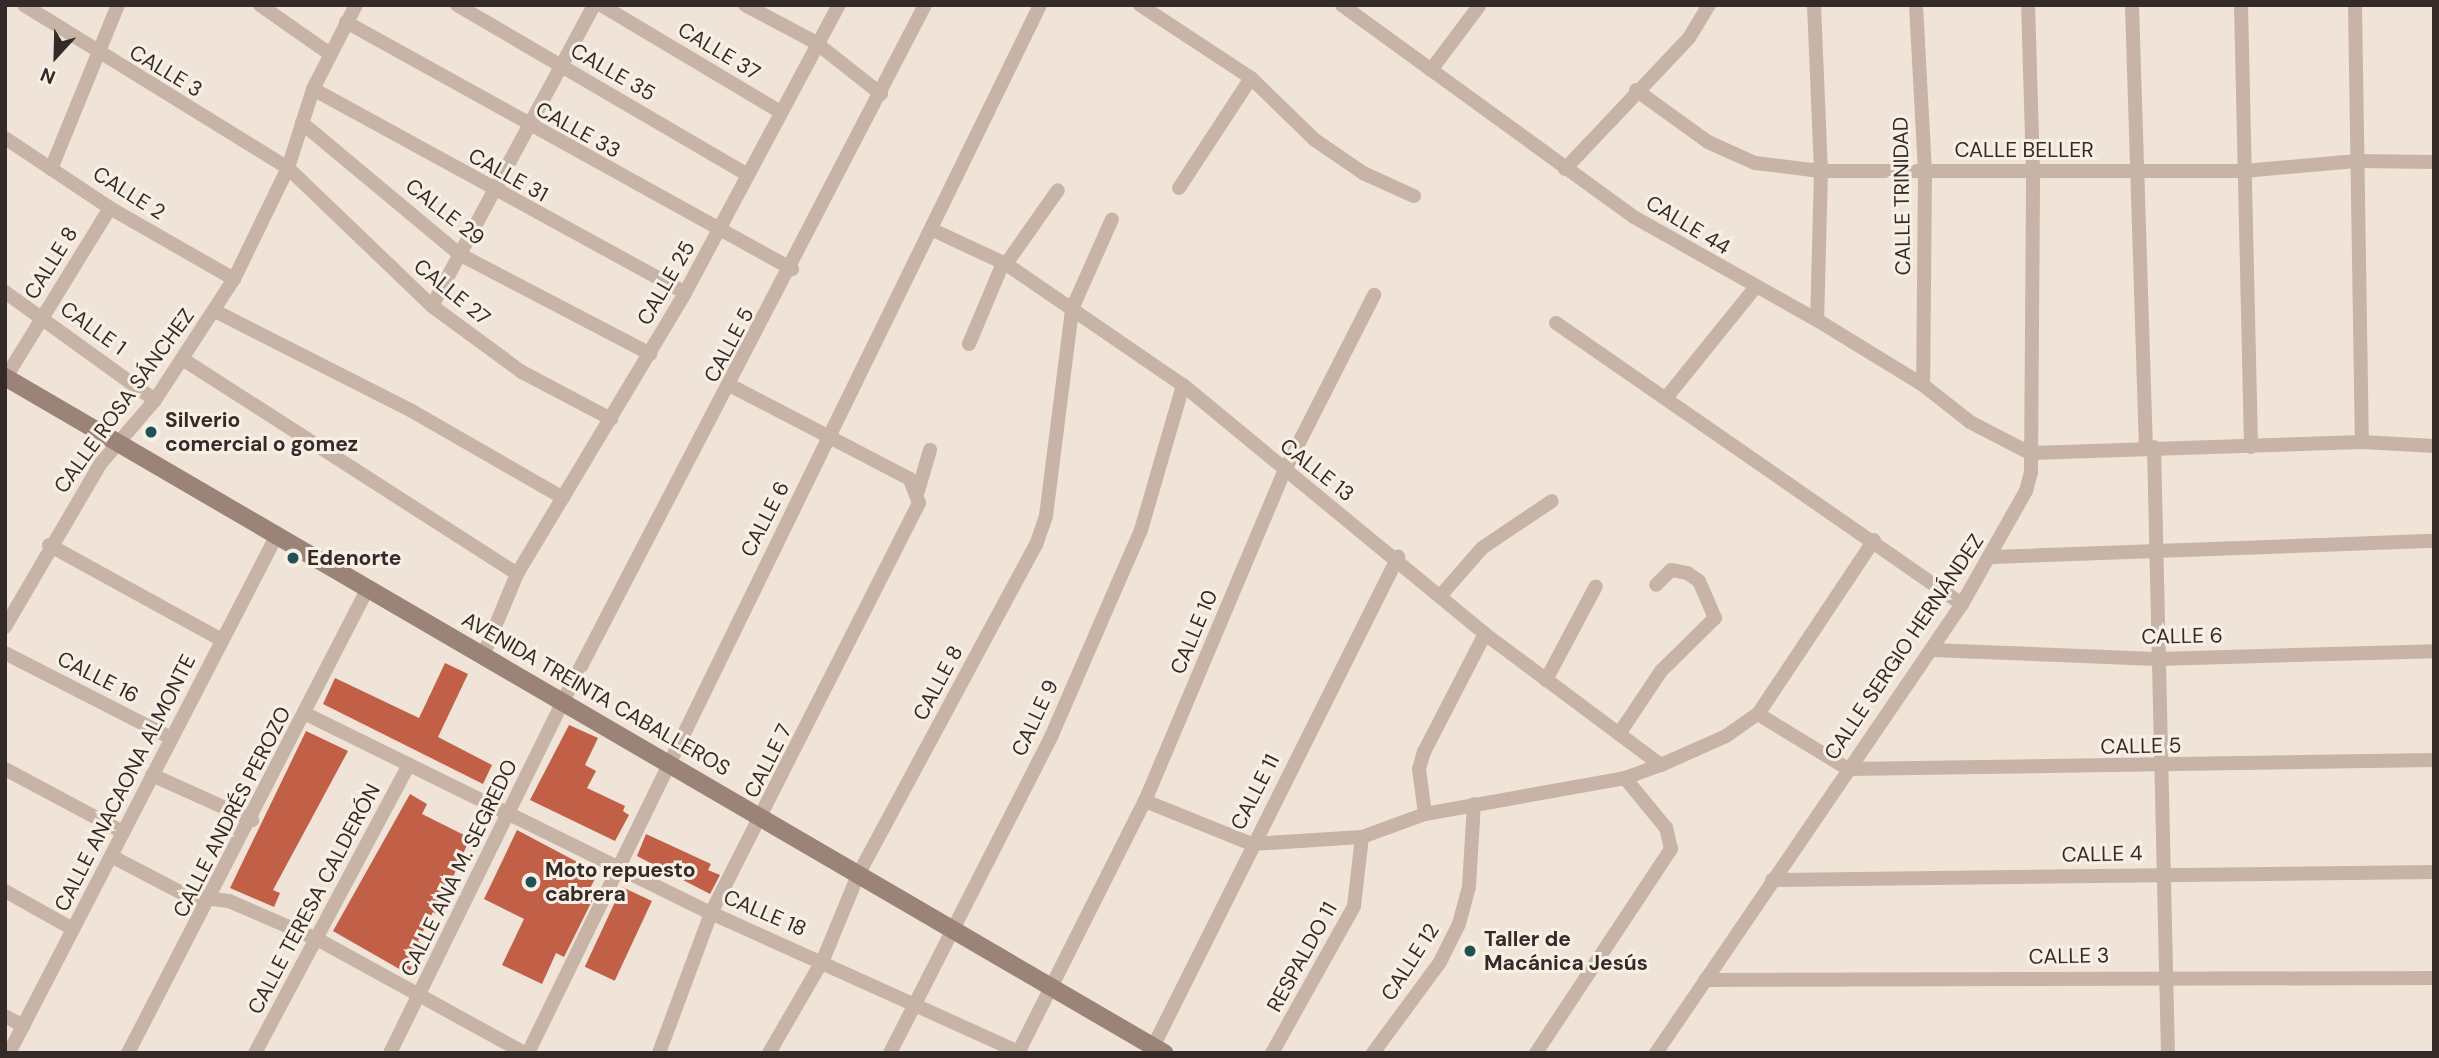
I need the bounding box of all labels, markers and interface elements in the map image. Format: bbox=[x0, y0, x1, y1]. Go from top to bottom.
street label: CALLE 37 bbox=[673, 17, 765, 85]
north arrow bbox=[21, 21, 91, 91]
street label: CALLE 35 bbox=[566, 38, 660, 106]
street label: CALLE 3 bbox=[125, 39, 207, 103]
text: N bbox=[37, 62, 59, 90]
street label: CALLE 33 bbox=[531, 96, 625, 164]
street label: CALLE TRINIDAD bbox=[1888, 116, 1916, 276]
street label: CALLE BELLER bbox=[1954, 137, 2094, 163]
street label: CALLE 31 bbox=[464, 143, 552, 207]
street label: CALLE 2 bbox=[88, 161, 170, 225]
street label: CALLE 29 bbox=[400, 173, 490, 251]
street label: CALLE 44 bbox=[1641, 190, 1735, 260]
street label: CALLE 8 bbox=[19, 222, 83, 304]
street label: CALLE 25 bbox=[632, 236, 700, 330]
street label: CALLE 27 bbox=[409, 254, 495, 330]
street label: CALLE 1 bbox=[55, 296, 131, 360]
street label: CALLE 5 bbox=[699, 303, 759, 387]
street label: CALLE ROSA SÁNCHEZ bbox=[49, 304, 199, 498]
place label: Silverio comercial o gomez bbox=[165, 407, 358, 457]
marker: Silverio comercial o gomez bbox=[143, 424, 159, 440]
street label: CALLE 13 bbox=[1275, 433, 1359, 507]
street label: CALLE 6 bbox=[735, 477, 795, 561]
street label: CALLE SERGIO HERNÁNDEZ bbox=[1819, 529, 1989, 765]
place label: Edenorte bbox=[307, 545, 401, 571]
marker: Edenorte bbox=[285, 550, 301, 566]
street label: CALLE 10 bbox=[1165, 586, 1223, 678]
street label: AVENIDA TREINTA CABALLEROS bbox=[458, 607, 734, 781]
street label: CALLE 6 bbox=[2141, 623, 2223, 649]
street label: CALLE 8 bbox=[908, 641, 968, 725]
street label: CALLE 16 bbox=[53, 646, 143, 708]
street label: CALLE ANACAONA ALMONTE bbox=[49, 650, 201, 916]
street label: CALLE 9 bbox=[1006, 676, 1064, 760]
street label: CALLE ANDRÉS PEROZO bbox=[168, 702, 296, 922]
street label: CALLE 7 bbox=[739, 720, 797, 802]
street label: CALLE 5 bbox=[2100, 733, 2182, 759]
street label: CALLE 11 bbox=[1225, 750, 1285, 834]
street label: CALLE ANA M. SEGREDO bbox=[395, 755, 523, 981]
street label: CALLE TERESA CALDERÓN bbox=[243, 780, 385, 1018]
street label: CALLE 4 bbox=[2061, 841, 2143, 867]
place label: Moto repuesto cabrera bbox=[545, 857, 695, 907]
marker: Moto repuesto cabrera bbox=[523, 874, 539, 890]
street label: CALLE 18 bbox=[720, 884, 810, 942]
street label: RESPALDO 11 bbox=[1262, 898, 1342, 1016]
street label: CALLE 12 bbox=[1376, 919, 1444, 1005]
place label: Taller de Macánica Jesús bbox=[1484, 926, 1648, 976]
marker: Taller de Macánica Jesús bbox=[1462, 943, 1478, 959]
street label: CALLE 3 bbox=[2028, 943, 2110, 969]

